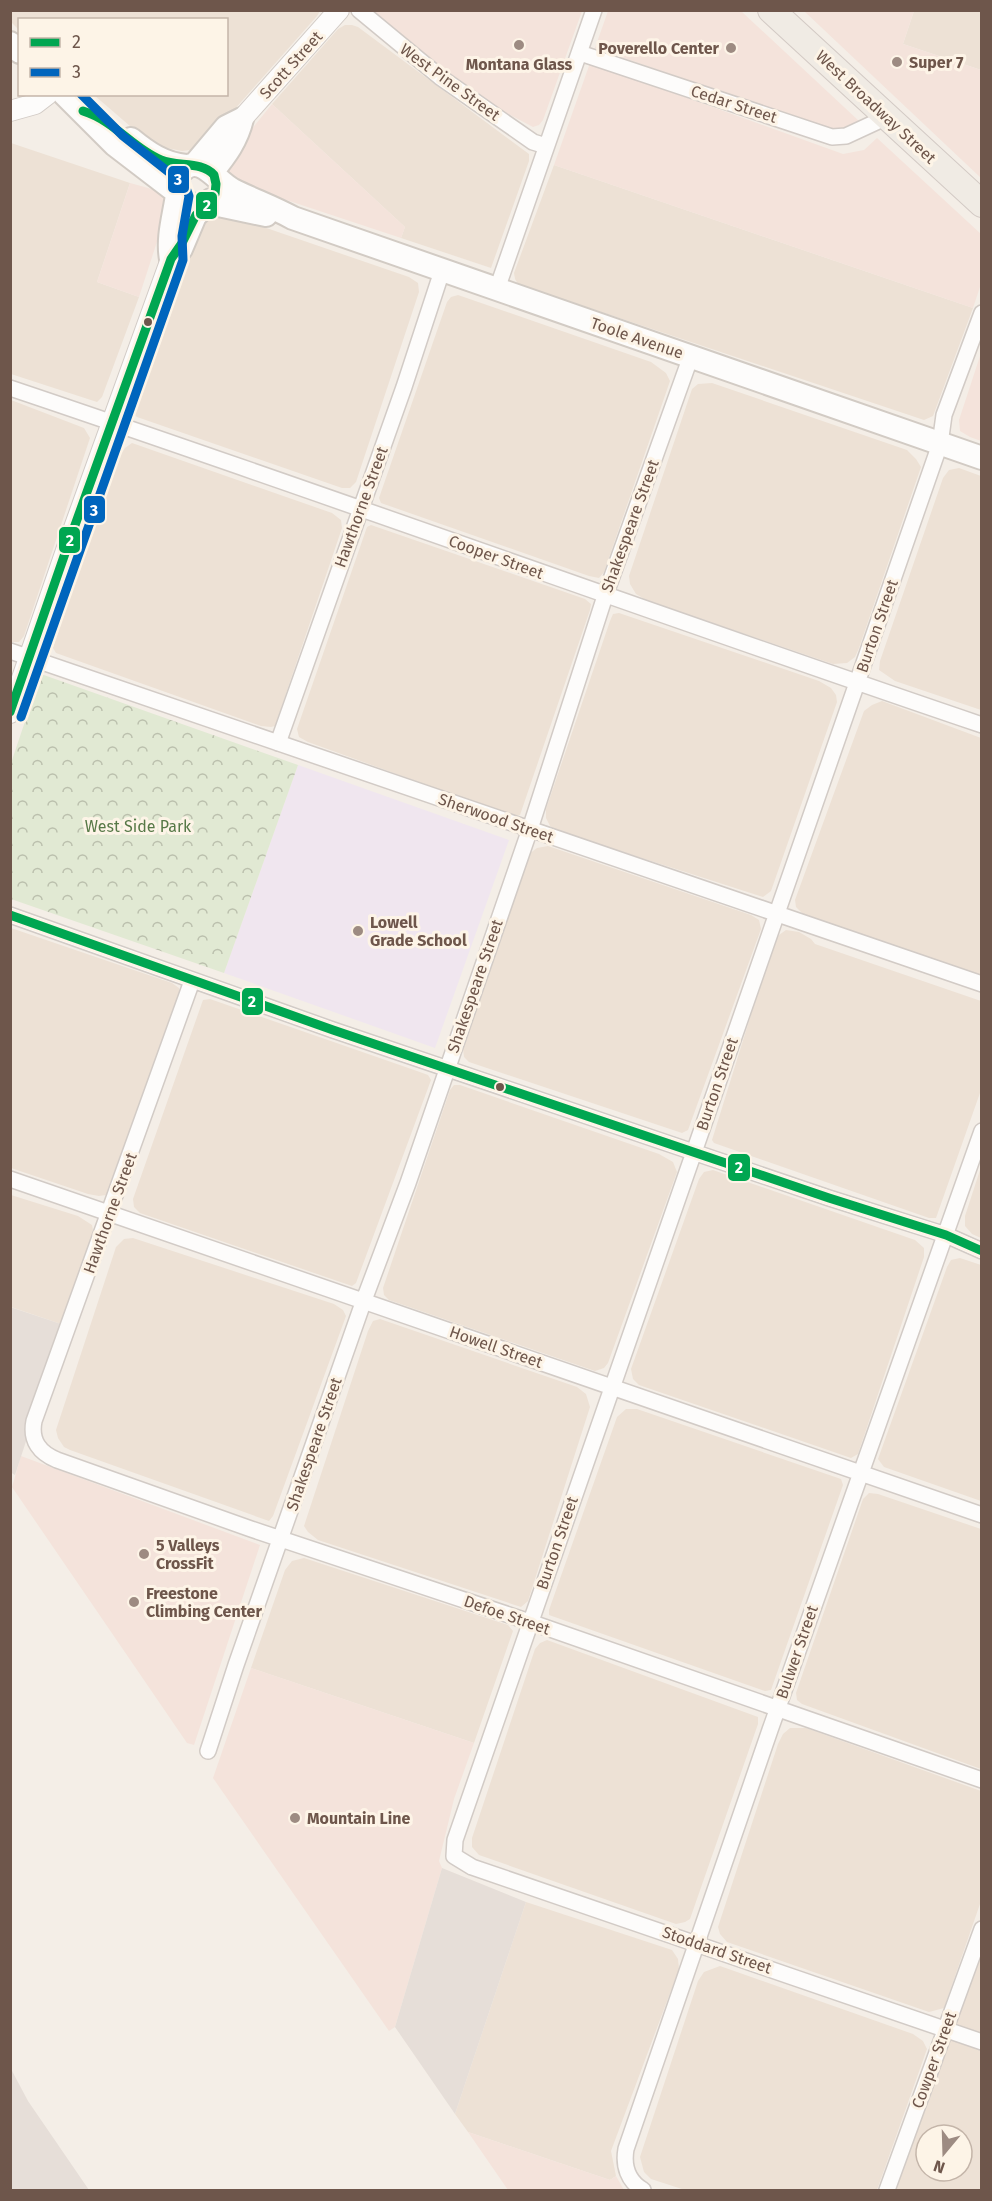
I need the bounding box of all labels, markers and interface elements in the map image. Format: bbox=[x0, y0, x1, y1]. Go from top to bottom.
legend bbox=[18, 18, 228, 96]
street label: Scott Street bbox=[256, 27, 327, 103]
text: 2 bbox=[72, 31, 81, 53]
marker: Montana Glass bbox=[512, 38, 526, 52]
street label: West Pine Street bbox=[396, 39, 504, 125]
place label: Poverello Center bbox=[598, 39, 720, 58]
marker: Poverello Center bbox=[724, 41, 738, 55]
street label: West Broadway Street bbox=[812, 46, 940, 168]
place label: Super 7 bbox=[909, 53, 964, 72]
place label: Montana Glass bbox=[466, 55, 573, 74]
marker: Super 7 bbox=[890, 55, 904, 69]
text: 3 bbox=[72, 61, 81, 83]
street label: Cedar Street bbox=[689, 81, 780, 127]
line badge: 3 bbox=[167, 165, 190, 194]
text: 3 bbox=[173, 170, 182, 189]
line badge: 2 bbox=[195, 191, 218, 220]
text: 2 bbox=[203, 196, 211, 215]
street label: Toole Avenue bbox=[588, 313, 686, 363]
unlabelled marker bbox=[142, 316, 154, 328]
street label: Hawthorne Street bbox=[330, 444, 392, 570]
street label: Shakespeare Street bbox=[597, 457, 663, 595]
line badge: 3 bbox=[83, 495, 106, 524]
text: 3 bbox=[89, 501, 98, 520]
line badge: 2 bbox=[58, 526, 81, 554]
text: 2 bbox=[66, 531, 74, 550]
street label: Cooper Street bbox=[446, 531, 546, 583]
street label: Burton Street bbox=[852, 577, 902, 675]
street label: Sherwood Street bbox=[436, 789, 556, 847]
park label: West Side Park bbox=[85, 817, 192, 836]
place label: Lowell Grade School bbox=[370, 913, 467, 950]
street label: Shakespeare Street bbox=[443, 917, 507, 1055]
marker: Lowell Grade School bbox=[351, 924, 365, 938]
line badge: 2 bbox=[241, 987, 264, 1016]
text: 2 bbox=[248, 992, 256, 1011]
street label: Burton Street bbox=[692, 1035, 742, 1133]
unlabelled marker bbox=[494, 1081, 506, 1093]
street label: Hawthorne Street bbox=[79, 1150, 141, 1276]
line badge: 2 bbox=[727, 1153, 751, 1182]
text: 2 bbox=[735, 1158, 743, 1177]
street label: Howell Street bbox=[447, 1322, 545, 1372]
street label: Shakespeare Street bbox=[282, 1375, 346, 1513]
street label: Burton Street bbox=[532, 1494, 582, 1592]
place label: 5 Valleys CrossFit bbox=[156, 1536, 220, 1573]
marker: 5 Valleys CrossFit bbox=[137, 1547, 151, 1561]
place label: Freestone Climbing Center bbox=[146, 1584, 262, 1621]
street label: Defoe Street bbox=[461, 1591, 553, 1639]
marker: Freestone Climbing Center bbox=[127, 1595, 141, 1609]
street label: Bulwer Street bbox=[772, 1602, 822, 1701]
place label: Mountain Line bbox=[307, 1809, 411, 1828]
marker: Mountain Line bbox=[288, 1811, 302, 1825]
street label: Stoddard Street bbox=[660, 1922, 774, 1978]
street label: Cowper Street bbox=[908, 2009, 960, 2111]
north arrow bbox=[914, 2123, 974, 2183]
text: N bbox=[931, 2156, 947, 2177]

